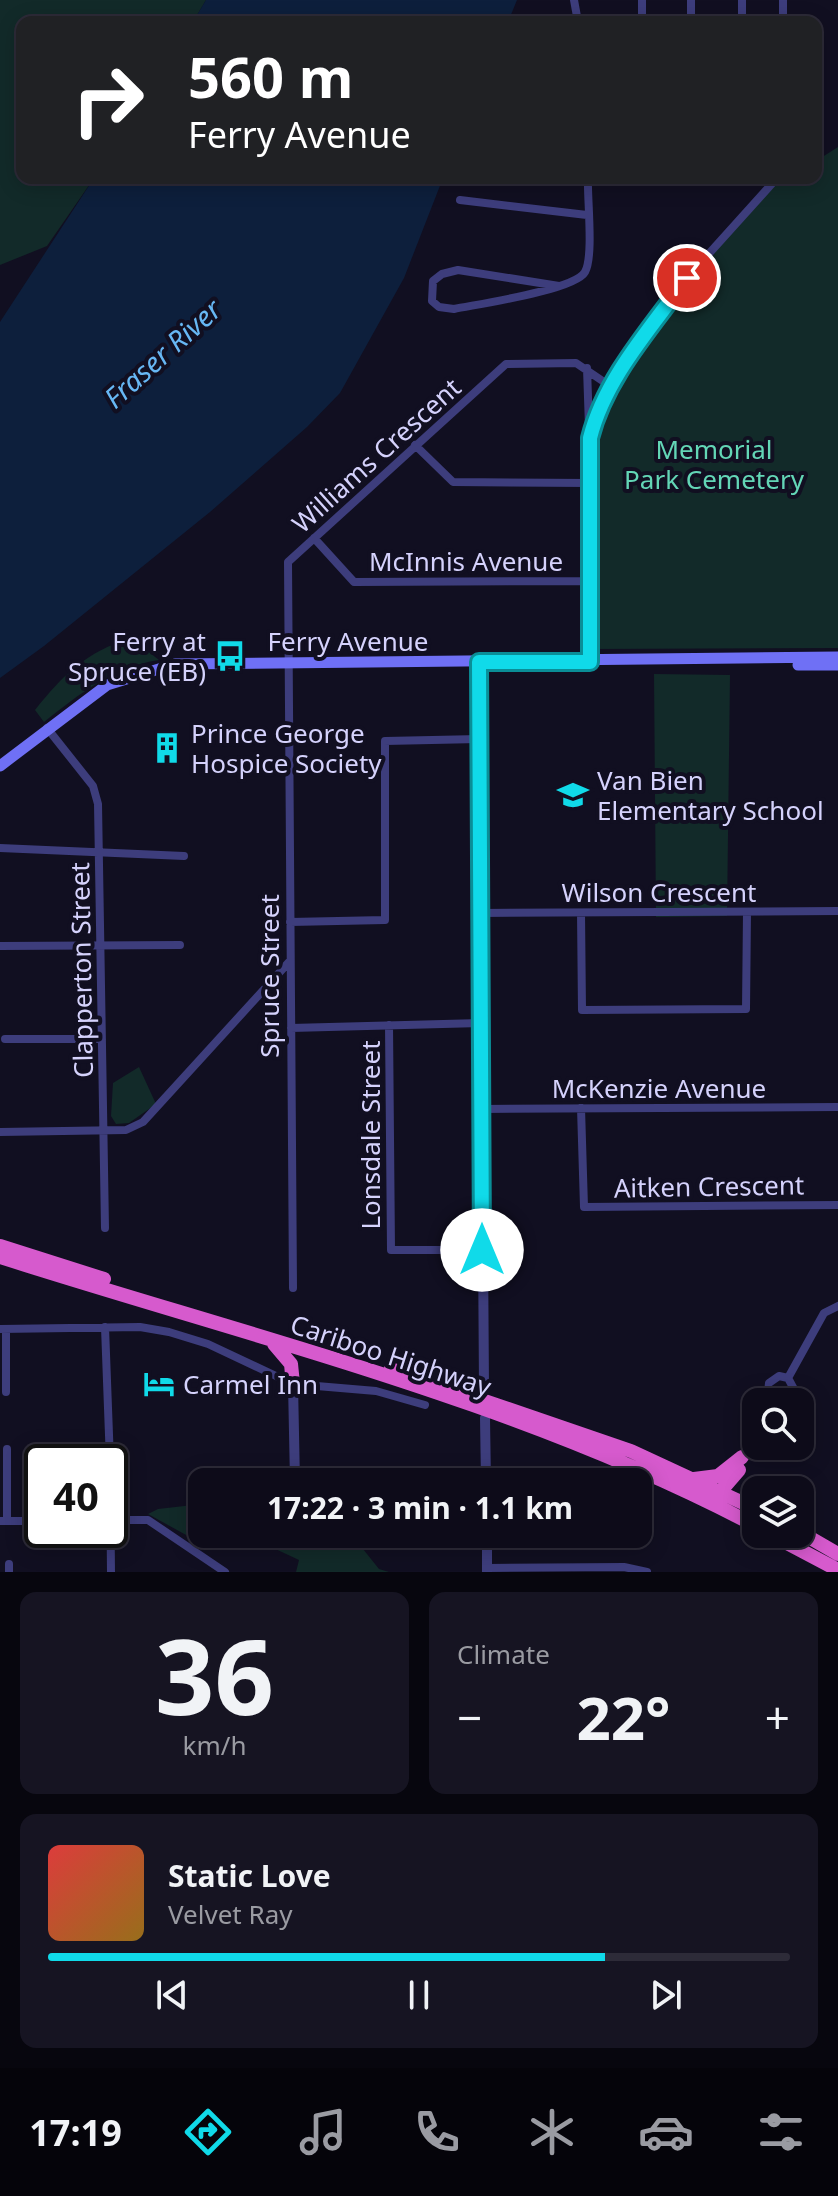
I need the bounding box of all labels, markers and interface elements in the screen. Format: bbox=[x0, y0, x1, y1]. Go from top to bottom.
text: 560 m bbox=[188, 38, 353, 114]
icon: right bbox=[56, 48, 160, 152]
text: Ferry Avenue bbox=[188, 110, 411, 159]
pin bbox=[653, 244, 721, 312]
icon: arrive bbox=[665, 256, 709, 300]
water label: Fraser River bbox=[95, 289, 230, 416]
street label: Williams Crescent bbox=[284, 370, 468, 540]
park label: Memorial Park Cemetery bbox=[624, 431, 805, 497]
street label: McInnis Avenue bbox=[369, 543, 563, 579]
place label: Ferry at Spruce (EB) bbox=[68, 623, 206, 689]
street label: Ferry Avenue bbox=[268, 623, 428, 659]
bus stop icon: Ferry at Spruce (EB) bbox=[213, 639, 247, 673]
place label: Prince George Hospice Society bbox=[191, 715, 382, 781]
building icon: Prince George Hospice Society bbox=[150, 731, 184, 765]
place label: Van Bien Elementary School bbox=[597, 762, 824, 828]
school or university icon: Van Bien Elementary School bbox=[556, 778, 590, 812]
street label: Clapperton Street bbox=[61, 862, 101, 1078]
street label: Wilson Crescent bbox=[562, 874, 756, 910]
street label: Spruce Street bbox=[251, 894, 287, 1058]
street label: Lonsdale Street bbox=[352, 1040, 388, 1230]
street label: McKenzie Avenue bbox=[552, 1070, 766, 1106]
street label: Aitken Crescent bbox=[613, 1166, 805, 1206]
position arrow bbox=[440, 1208, 524, 1292]
street label: Cariboo Highway bbox=[286, 1306, 497, 1405]
place label: Carmel Inn bbox=[183, 1366, 318, 1402]
hotel icon: Carmel Inn bbox=[142, 1367, 176, 1401]
map controls bbox=[742, 1388, 814, 1548]
button: search bbox=[742, 1388, 814, 1460]
speed limit sign: 40 bbox=[24, 1444, 128, 1548]
button: layers bbox=[742, 1476, 814, 1548]
text: 17:22 · 3 min · 1.1 km bbox=[267, 1487, 573, 1528]
text: 36 bbox=[155, 1604, 274, 1745]
text: Climate bbox=[457, 1636, 550, 1672]
text: 22° bbox=[576, 1676, 671, 1758]
text: − bbox=[457, 1687, 482, 1747]
text: + bbox=[765, 1687, 790, 1747]
text: km/h bbox=[183, 1727, 246, 1763]
text: Static Love bbox=[168, 1855, 331, 1896]
text: Velvet Ray bbox=[168, 1896, 293, 1932]
icon: previous bbox=[150, 1973, 194, 2017]
icon: pause bbox=[397, 1973, 441, 2017]
icon: next bbox=[644, 1973, 688, 2017]
icon: directions bbox=[180, 2104, 236, 2160]
icon: music bbox=[295, 2104, 351, 2160]
icon: phone bbox=[409, 2104, 465, 2160]
icon: climate bbox=[524, 2104, 580, 2160]
icon: car bbox=[638, 2104, 694, 2160]
icon: filters bbox=[753, 2104, 809, 2160]
text: 17:19 bbox=[29, 2108, 122, 2157]

